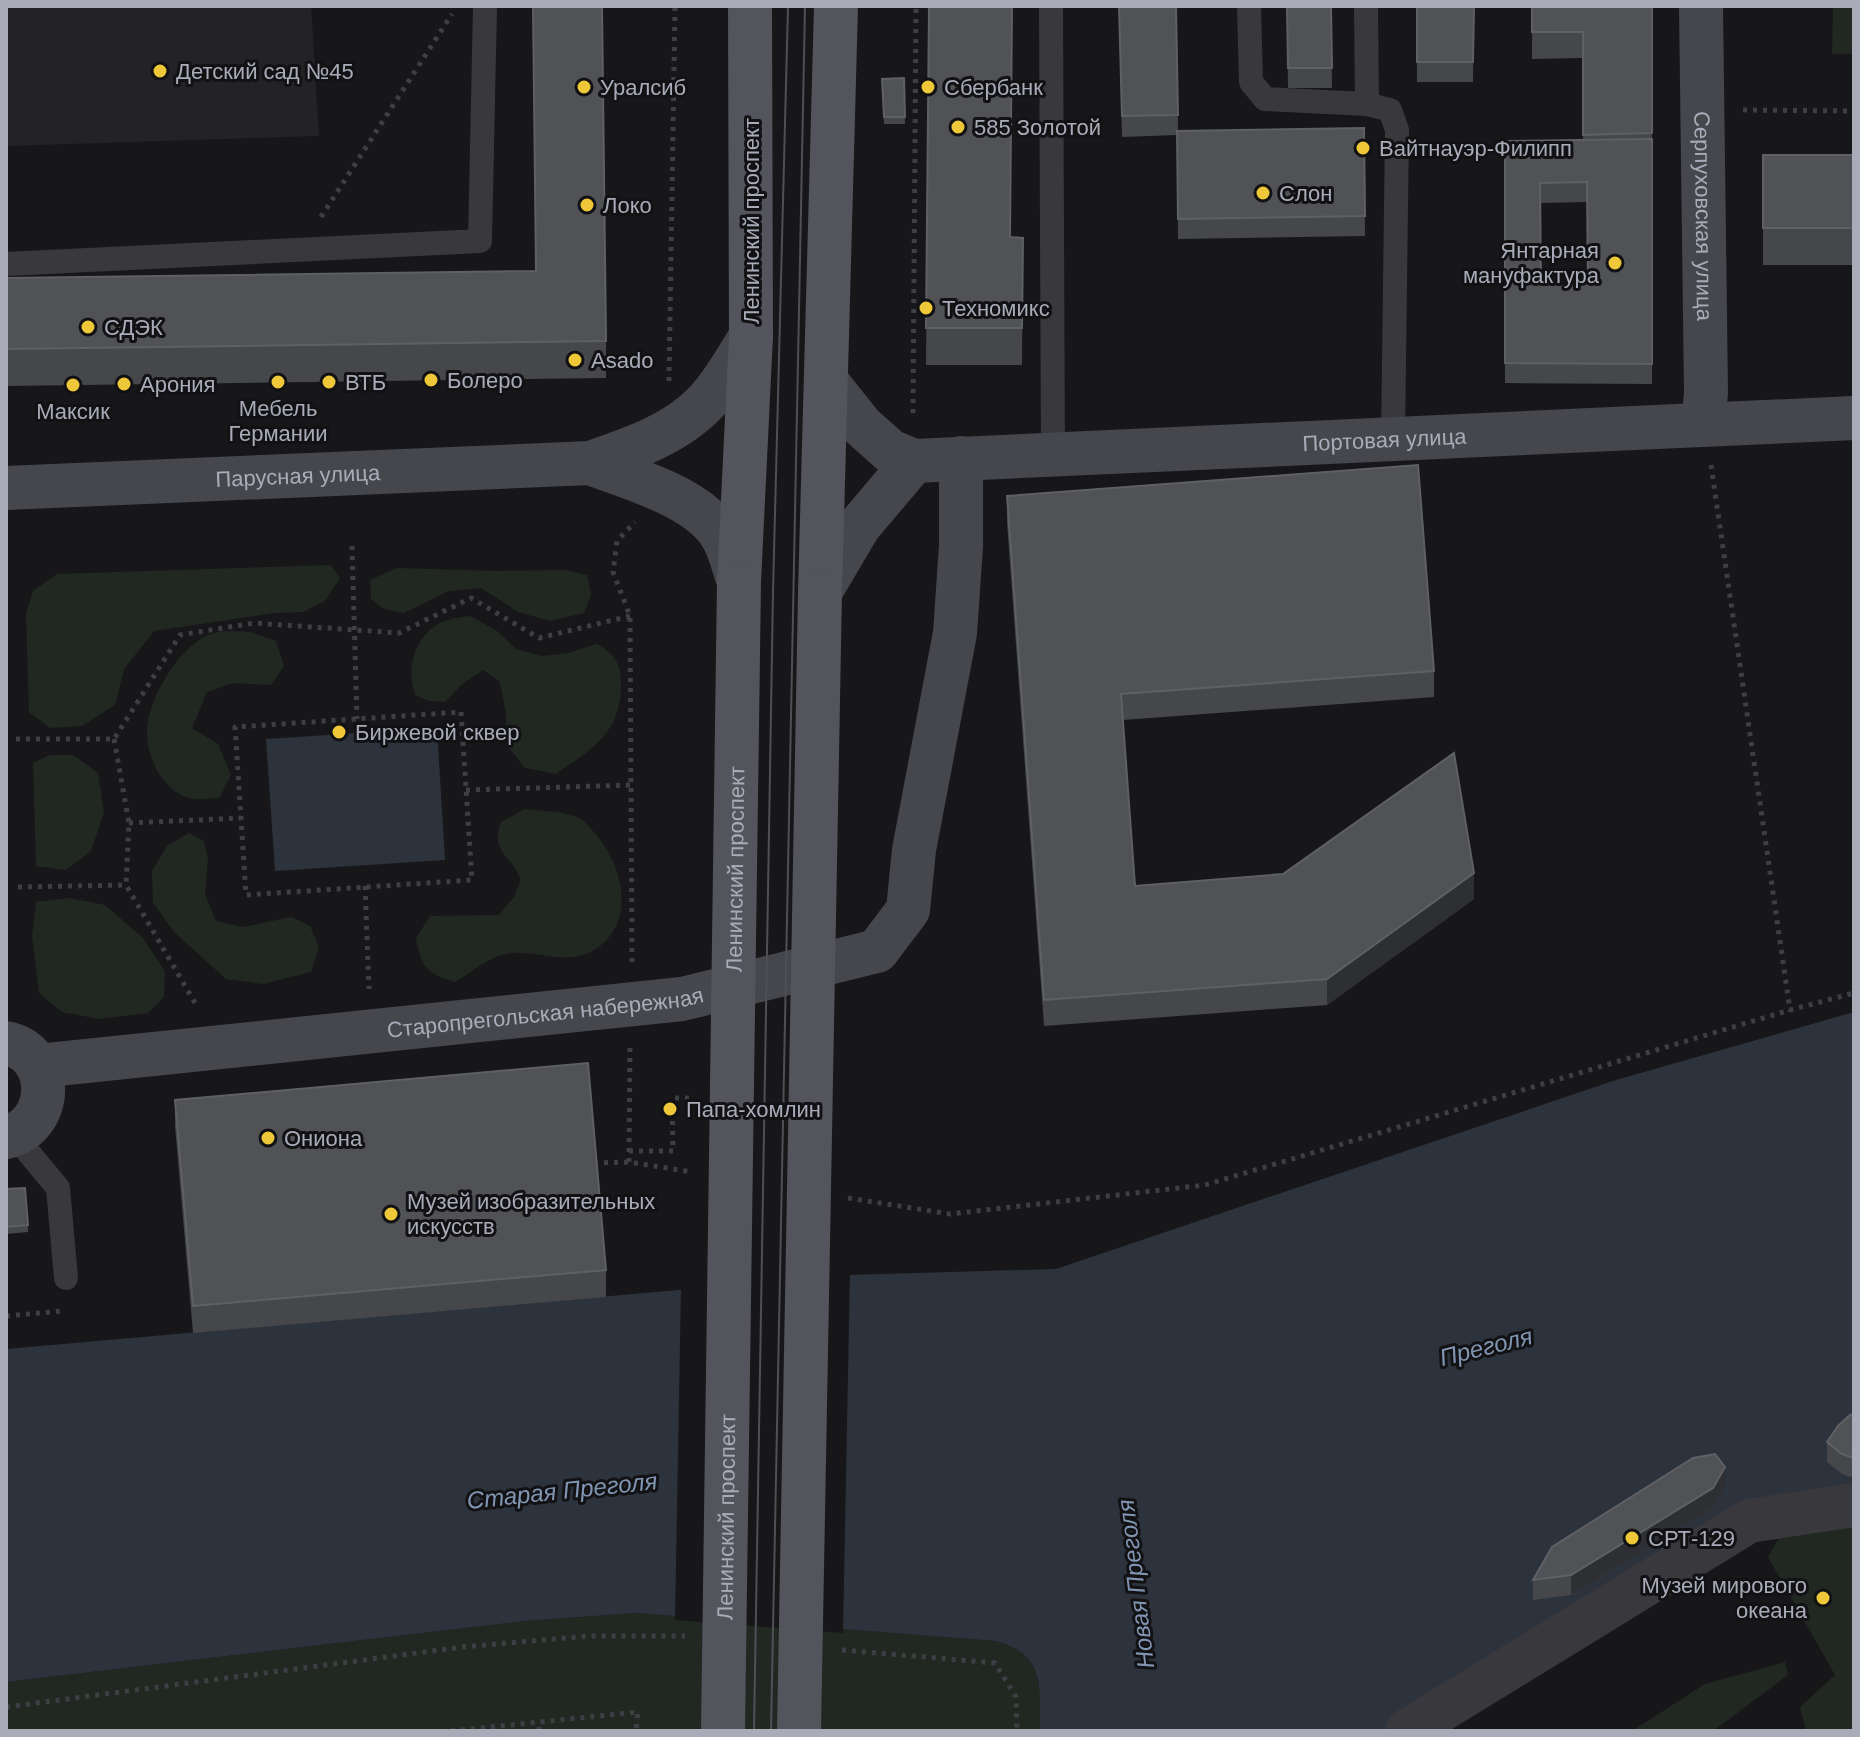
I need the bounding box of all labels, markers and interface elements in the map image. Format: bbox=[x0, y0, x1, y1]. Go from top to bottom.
place label: Детский сад №45 bbox=[176, 59, 354, 84]
marker: Детский сад №45 bbox=[151, 62, 169, 80]
place label: Уралсиб bbox=[600, 75, 686, 100]
place label: Сбербанк bbox=[944, 75, 1043, 100]
marker: Уралсиб bbox=[575, 78, 593, 96]
marker: Сбербанк bbox=[919, 78, 937, 96]
street label: Серпуховская улица bbox=[1689, 111, 1717, 322]
place label: 585 Золотой bbox=[974, 115, 1101, 140]
street label: Ленинский проспект bbox=[739, 118, 764, 324]
marker: 585 Золотой bbox=[949, 118, 967, 136]
place label: Вайтнауэр-Филипп bbox=[1379, 136, 1572, 161]
marker: Вайтнауэр-Филипп bbox=[1354, 139, 1372, 157]
place label: Слон bbox=[1279, 181, 1332, 206]
marker: Слон bbox=[1254, 184, 1272, 202]
place label: Локо bbox=[603, 193, 652, 218]
marker: Локо bbox=[578, 196, 596, 214]
place label: Янтарная мануфактура bbox=[1463, 238, 1600, 288]
marker: Янтарная мануфактура bbox=[1606, 254, 1624, 272]
place label: Техномикс bbox=[942, 296, 1050, 321]
marker: Техномикс bbox=[917, 299, 935, 317]
place label: СДЭК bbox=[104, 315, 163, 340]
marker: СДЭК bbox=[79, 318, 97, 336]
place label: Asado bbox=[591, 348, 653, 373]
marker: Asado bbox=[566, 351, 584, 369]
place label: Болеро bbox=[447, 368, 523, 393]
place label: ВТБ bbox=[345, 370, 386, 395]
marker: Болеро bbox=[422, 371, 440, 389]
place label: Арония bbox=[140, 372, 216, 397]
marker: Мебель Германии bbox=[269, 373, 287, 391]
marker: ВТБ bbox=[320, 373, 338, 391]
marker: Арония bbox=[115, 375, 133, 393]
marker: Максик bbox=[64, 376, 82, 394]
place label: Мебель Германии bbox=[229, 396, 328, 446]
place label: Максик bbox=[36, 399, 110, 424]
street label: Портовая улица bbox=[1302, 424, 1468, 456]
street label: Парусная улица bbox=[215, 460, 381, 492]
place label: Биржевой сквер bbox=[355, 720, 520, 745]
marker: Биржевой сквер bbox=[330, 723, 348, 741]
street label: Ленинский проспект bbox=[722, 766, 749, 972]
street label: Старопрегольская набережная bbox=[386, 982, 706, 1043]
place label: Папа-хомлин bbox=[686, 1097, 821, 1122]
marker: Папа-хомлин bbox=[661, 1100, 679, 1118]
place label: Ониона bbox=[284, 1126, 363, 1151]
marker: Ониона bbox=[259, 1129, 277, 1147]
place label: Музей изобразительных искусств bbox=[407, 1189, 655, 1239]
marker: Музей изобразительных искусств bbox=[382, 1205, 400, 1223]
water label: Преголя bbox=[1437, 1322, 1535, 1371]
street label: Ленинский проспект bbox=[713, 1414, 740, 1620]
water label: Старая Преголя bbox=[465, 1467, 659, 1514]
water label: Новая Преголя bbox=[1112, 1498, 1159, 1670]
place label: СРТ-129 bbox=[1648, 1526, 1735, 1551]
marker: СРТ-129 bbox=[1623, 1529, 1641, 1547]
place label: Музей мирового океана bbox=[1642, 1573, 1808, 1623]
marker: Музей мирового океана bbox=[1814, 1589, 1832, 1607]

